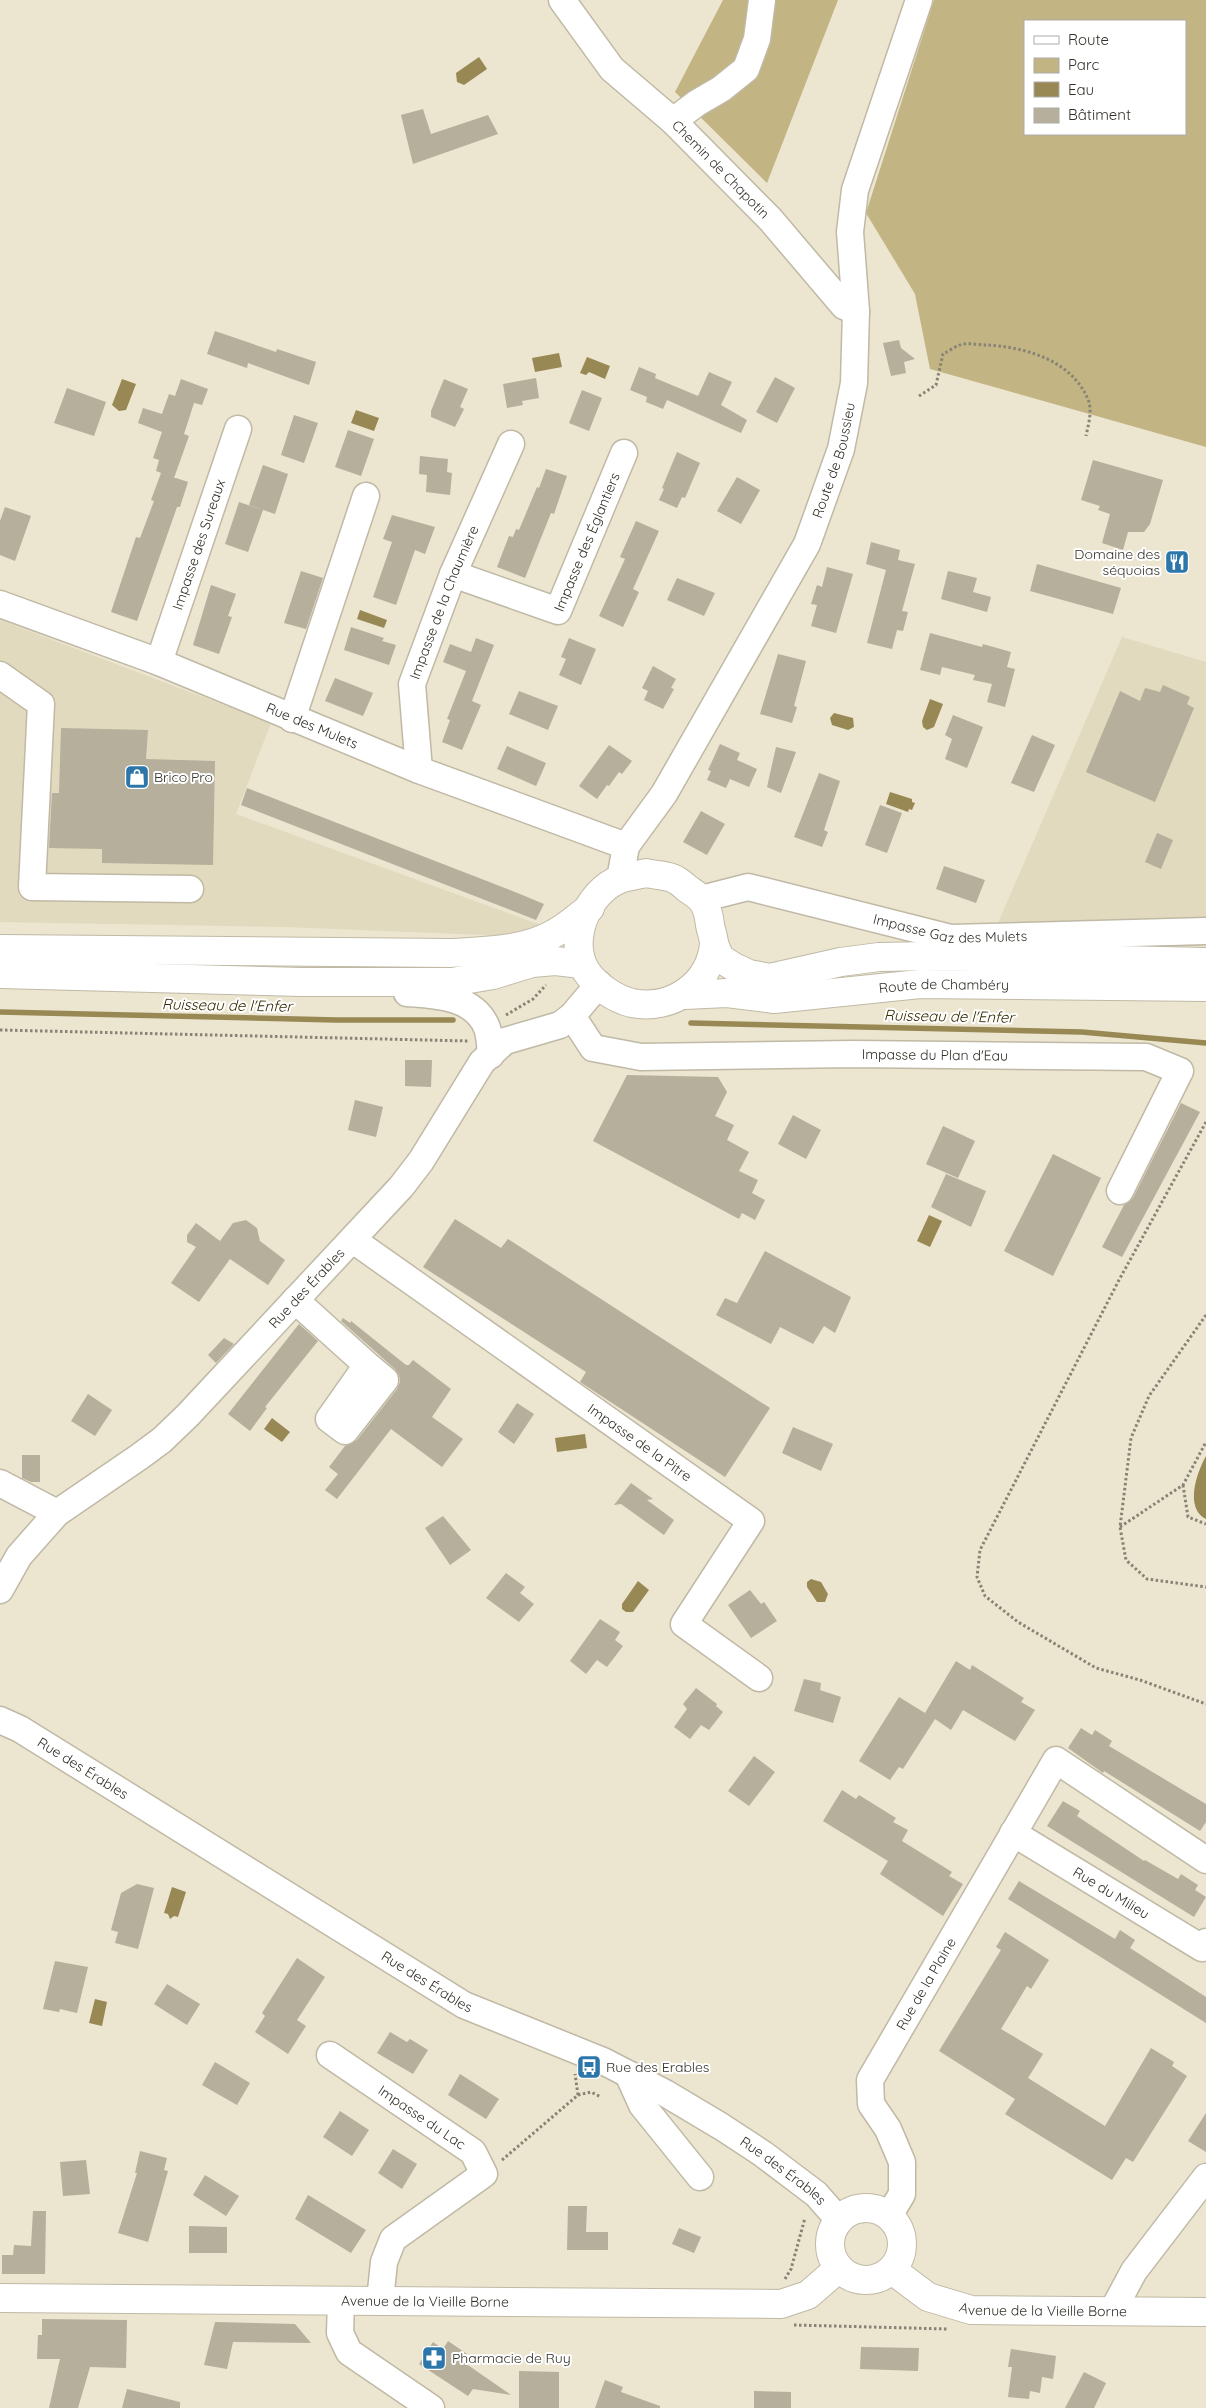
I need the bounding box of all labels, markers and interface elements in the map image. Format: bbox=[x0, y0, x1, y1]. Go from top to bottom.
legend bbox=[1024, 20, 1186, 135]
text: Route bbox=[1068, 30, 1109, 49]
text: Parc bbox=[1068, 55, 1099, 74]
text: Eau bbox=[1068, 80, 1094, 99]
text: Bâtiment bbox=[1068, 105, 1131, 124]
street label: Chemin de Chapotin bbox=[668, 116, 773, 222]
street label: Route de Boussieu bbox=[808, 401, 859, 521]
street label: Impasse des Églantiers bbox=[550, 470, 624, 614]
street label: Impasse des Sureaux bbox=[168, 477, 229, 612]
street label: Impasse de la Chaumière bbox=[406, 522, 483, 682]
place label: Domaine des séquoias bbox=[1074, 545, 1160, 579]
restaurant icon: Domaine des séquoias bbox=[1164, 549, 1190, 575]
street label: Rue des Mulets bbox=[263, 698, 361, 753]
shop icon: Brico Pro bbox=[124, 764, 150, 790]
place label: Brico Pro bbox=[154, 768, 213, 786]
street label: Impasse Gaz des Mulets bbox=[871, 910, 1027, 947]
street label: Route de Chambéry bbox=[878, 975, 1009, 997]
water label: Ruisseau de l'Enfer bbox=[162, 994, 294, 1016]
water label: Ruisseau de l'Enfer bbox=[884, 1005, 1016, 1027]
street label: Impasse du Plan d'Eau bbox=[862, 1045, 1008, 1065]
street label: Rue des Érables bbox=[265, 1244, 348, 1332]
street label: Impasse de la Pitre bbox=[584, 1400, 695, 1485]
street label: Rue des Érables bbox=[34, 1733, 132, 1803]
street label: Rue du Milieu bbox=[1070, 1863, 1153, 1923]
street label: Rue de la Plaine bbox=[892, 1934, 960, 2033]
street label: Rue des Érables bbox=[378, 1947, 475, 2016]
bus stop icon: Rue des Erables bbox=[576, 2054, 602, 2080]
place label: Rue des Erables bbox=[606, 2058, 709, 2076]
street label: Impasse du Lac bbox=[375, 2081, 469, 2153]
street label: Rue des Érables bbox=[737, 2132, 830, 2209]
street label: Avenue de la Vieille Borne bbox=[341, 2292, 509, 2311]
street label: Avenue de la Vieille Borne bbox=[957, 2298, 1127, 2320]
pharmacy icon: Pharmacie de Ruy bbox=[421, 2345, 447, 2371]
place label: Pharmacie de Ruy bbox=[452, 2349, 571, 2367]

